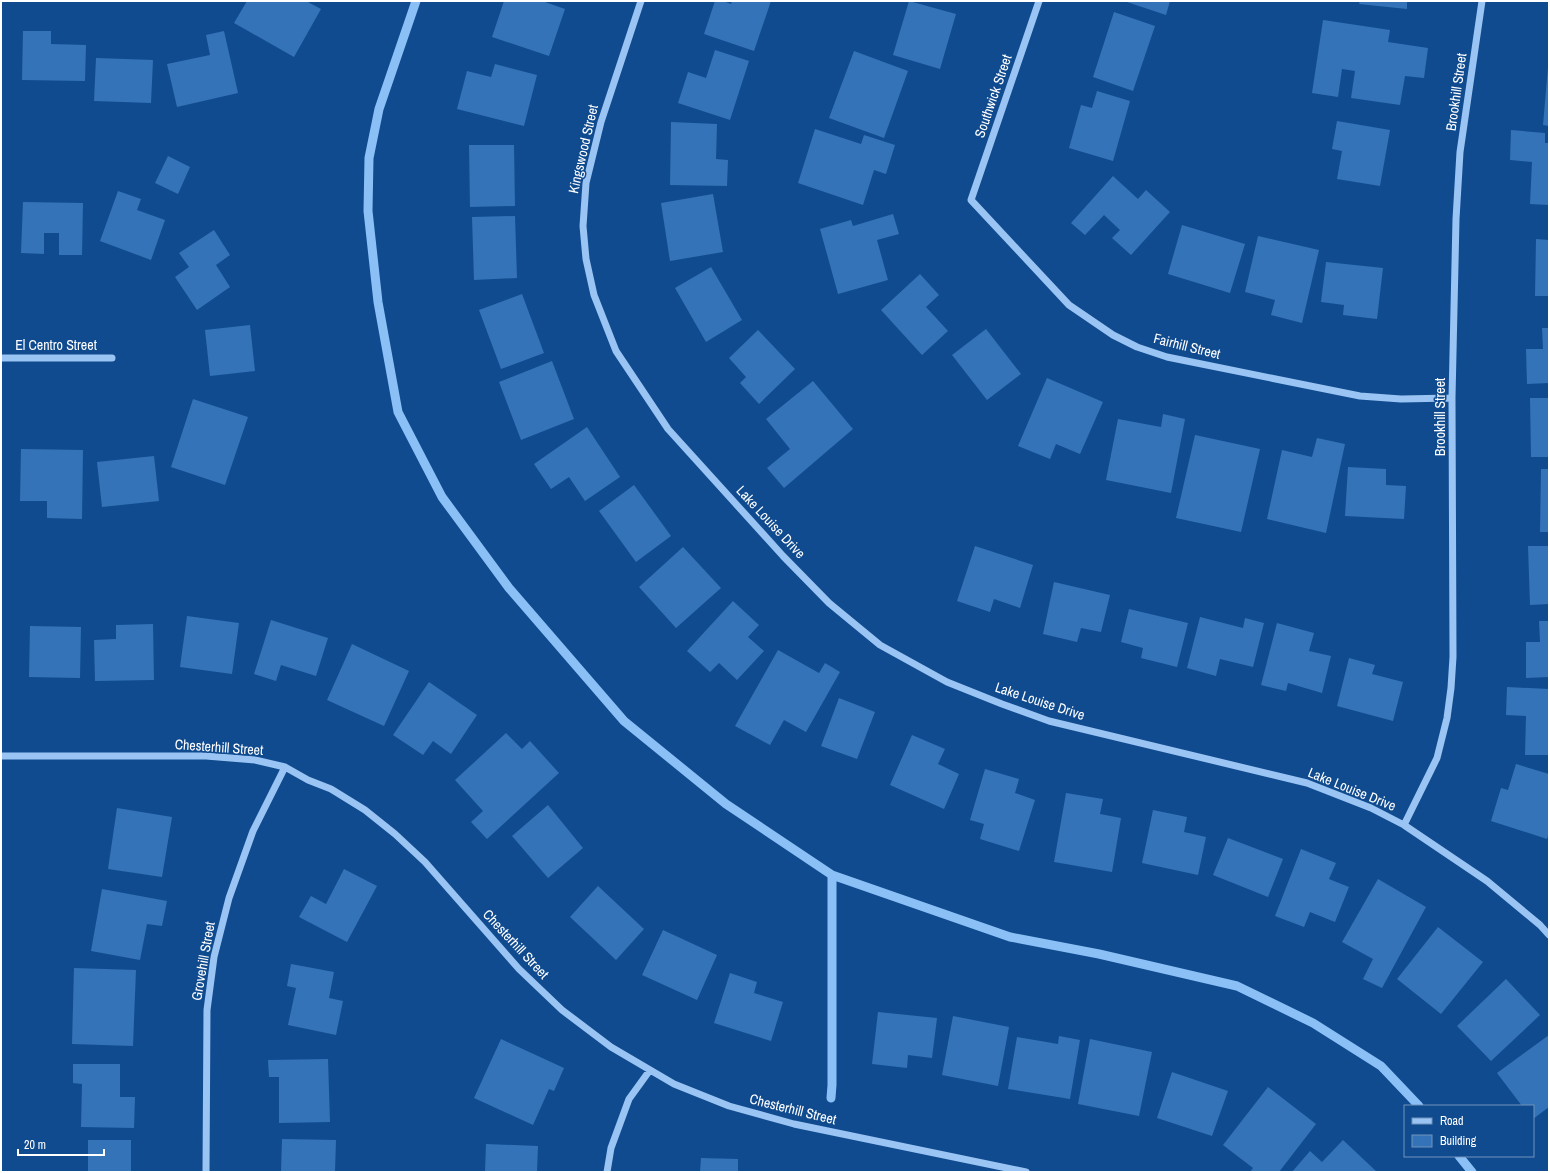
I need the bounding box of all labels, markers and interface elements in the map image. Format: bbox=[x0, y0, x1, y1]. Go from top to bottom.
street label: Southwick Street bbox=[970, 52, 1016, 140]
street label: Brookhill Street bbox=[1442, 52, 1470, 132]
street label: Kingswood Street bbox=[564, 103, 602, 195]
street label: Fairhill Street bbox=[1152, 329, 1222, 363]
street label: El Centro Street bbox=[15, 336, 97, 354]
street label: Brookhill Street bbox=[1431, 378, 1449, 456]
street label: Lake Louise Drive bbox=[733, 482, 809, 562]
street label: Lake Louise Drive bbox=[993, 678, 1087, 724]
street label: Chesterhill Street bbox=[174, 735, 264, 759]
street label: Lake Louise Drive bbox=[1305, 763, 1399, 815]
street label: Chesterhill Street bbox=[479, 905, 553, 983]
street label: Grovehill Street bbox=[187, 920, 219, 1002]
street label: Chesterhill Street bbox=[748, 1090, 838, 1128]
legend bbox=[1404, 1105, 1534, 1157]
text: Road bbox=[1440, 1113, 1464, 1129]
scale bar bbox=[18, 1131, 104, 1157]
text: Building bbox=[1440, 1133, 1477, 1149]
text: 20 m bbox=[24, 1137, 46, 1153]

